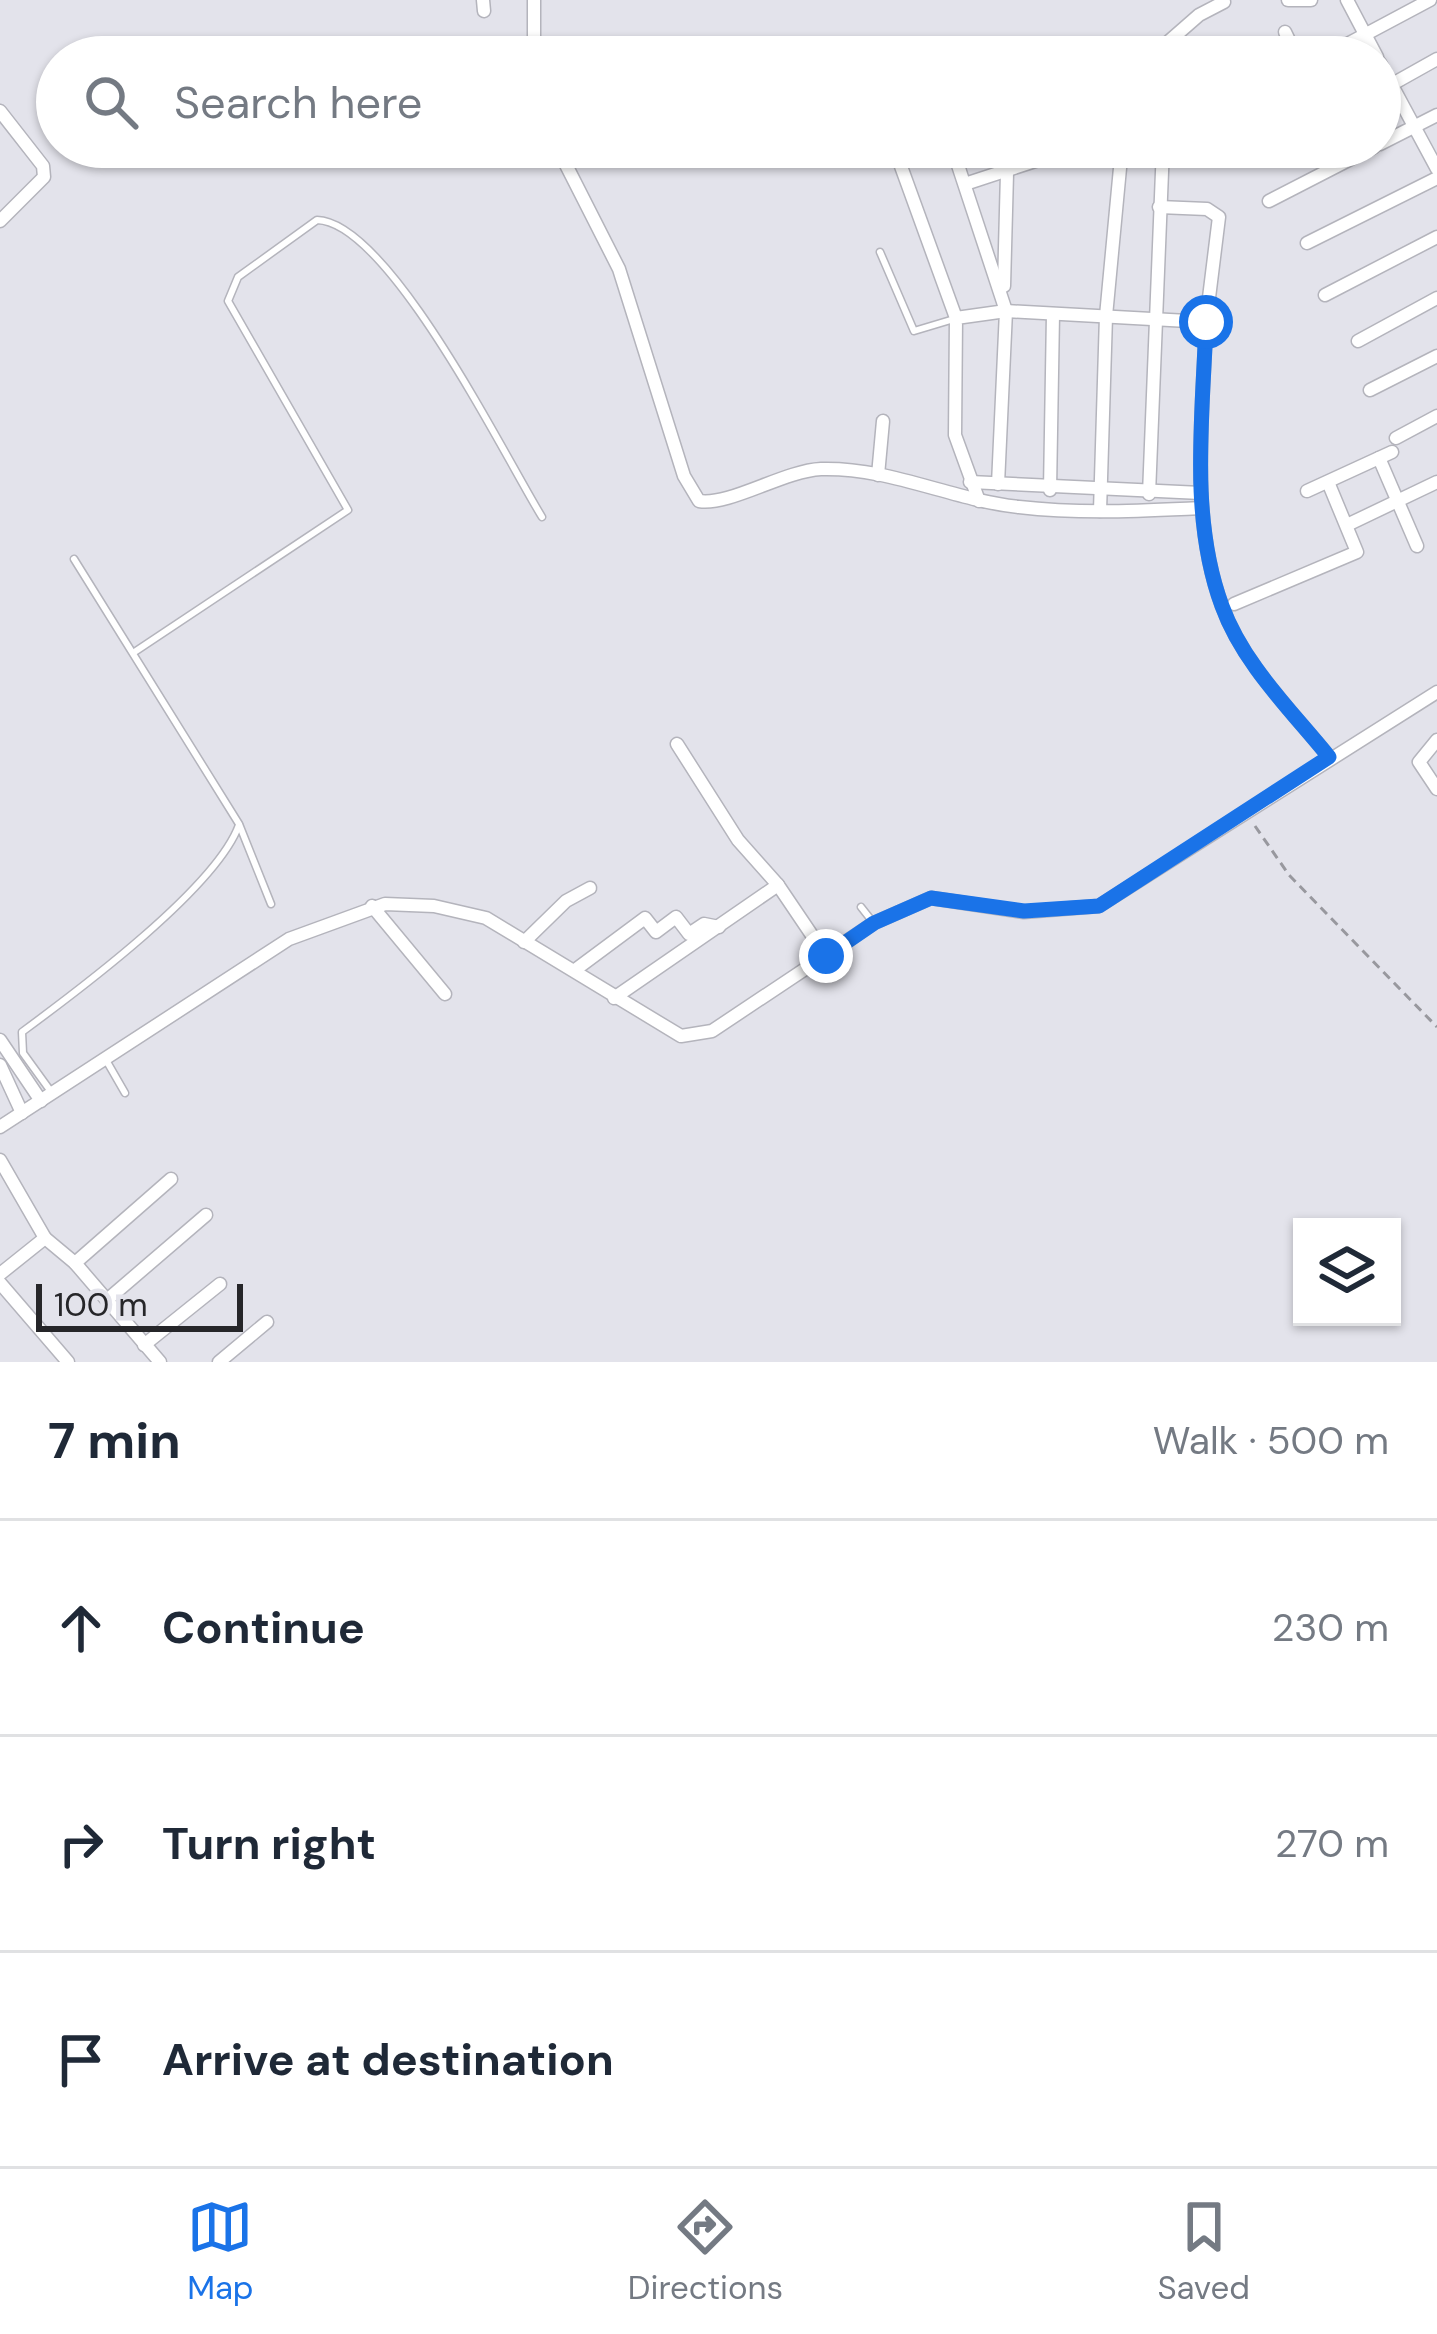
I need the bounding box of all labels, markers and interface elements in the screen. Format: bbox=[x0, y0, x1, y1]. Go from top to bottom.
search box bbox=[36, 36, 1401, 168]
icon: search bbox=[78, 69, 144, 135]
text: Search here bbox=[174, 73, 422, 132]
route start bbox=[1179, 295, 1233, 349]
route end bbox=[799, 929, 853, 983]
map controls bbox=[1293, 1218, 1401, 1326]
button: layers bbox=[1293, 1218, 1401, 1326]
scale bar bbox=[36, 1278, 243, 1331]
text: 100 m bbox=[54, 1283, 148, 1326]
text: 7 min bbox=[48, 1407, 181, 1474]
text: Walk · 500 m bbox=[1153, 1415, 1389, 1466]
icon: ahead bbox=[48, 1595, 114, 1661]
text: Continue bbox=[162, 1598, 365, 1657]
text: 230 m bbox=[1272, 1602, 1389, 1653]
icon: right bbox=[48, 1811, 114, 1877]
text: Turn right bbox=[162, 1814, 376, 1873]
text: 270 m bbox=[1275, 1818, 1389, 1869]
icon: arrive bbox=[48, 2027, 114, 2093]
text: Arrive at destination bbox=[162, 2030, 614, 2089]
tab: Map bbox=[187, 2194, 254, 2309]
tab: Directions bbox=[628, 2194, 783, 2309]
tab: Saved bbox=[1157, 2194, 1250, 2309]

